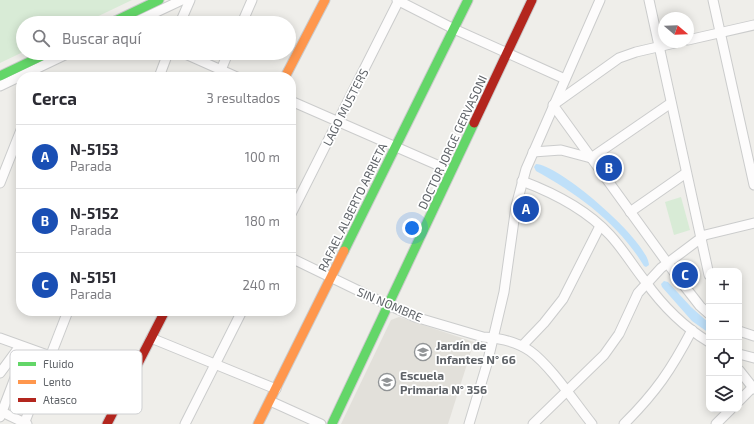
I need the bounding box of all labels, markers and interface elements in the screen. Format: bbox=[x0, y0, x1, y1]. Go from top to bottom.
north arrow bbox=[658, 12, 694, 48]
search box bbox=[16, 16, 296, 60]
icon: search bbox=[30, 27, 52, 49]
text: Buscar aquí bbox=[62, 29, 141, 47]
street label: LAGO MUSTERS bbox=[319, 66, 371, 148]
street label: DOCTOR JORGE GERVASONI bbox=[415, 73, 489, 211]
text: Cerca bbox=[32, 88, 77, 108]
text: 3 resultados bbox=[207, 90, 280, 106]
text: N-5153 bbox=[70, 140, 119, 158]
street label: RAFAEL ALBERTO ARRIETA bbox=[315, 140, 390, 274]
text: A bbox=[41, 149, 49, 165]
text: 100 m bbox=[245, 149, 280, 165]
pin: B bbox=[596, 153, 622, 183]
text: Parada bbox=[70, 158, 112, 174]
pin: A bbox=[513, 194, 539, 224]
text: N-5152 bbox=[70, 204, 119, 222]
text: B bbox=[41, 213, 49, 229]
text: 180 m bbox=[245, 213, 280, 229]
your location bbox=[402, 218, 422, 238]
text: Parada bbox=[70, 222, 112, 238]
pin: C bbox=[672, 260, 698, 290]
text: N-5151 bbox=[70, 268, 117, 286]
map controls bbox=[706, 268, 742, 412]
button: + bbox=[706, 268, 742, 304]
text: C bbox=[41, 277, 49, 293]
text: 240 m bbox=[243, 277, 280, 293]
street label: SIN NOMBRE bbox=[355, 284, 425, 324]
text: Parada bbox=[70, 286, 112, 302]
button: − bbox=[706, 304, 742, 340]
place label: Jardín de Infantes N° 66 bbox=[436, 338, 516, 366]
button: locate bbox=[706, 340, 742, 376]
school or university icon: Jardín de Infantes N° 66 bbox=[413, 342, 433, 362]
legend bbox=[10, 350, 142, 414]
text: Fluido bbox=[43, 357, 74, 370]
place label: Escuela Primaria N° 356 bbox=[400, 368, 487, 396]
school or university icon: Escuela Primaria N° 356 bbox=[377, 372, 397, 392]
text: Lento bbox=[43, 375, 71, 388]
button: layers bbox=[706, 376, 742, 412]
text: Atasco bbox=[43, 393, 77, 406]

